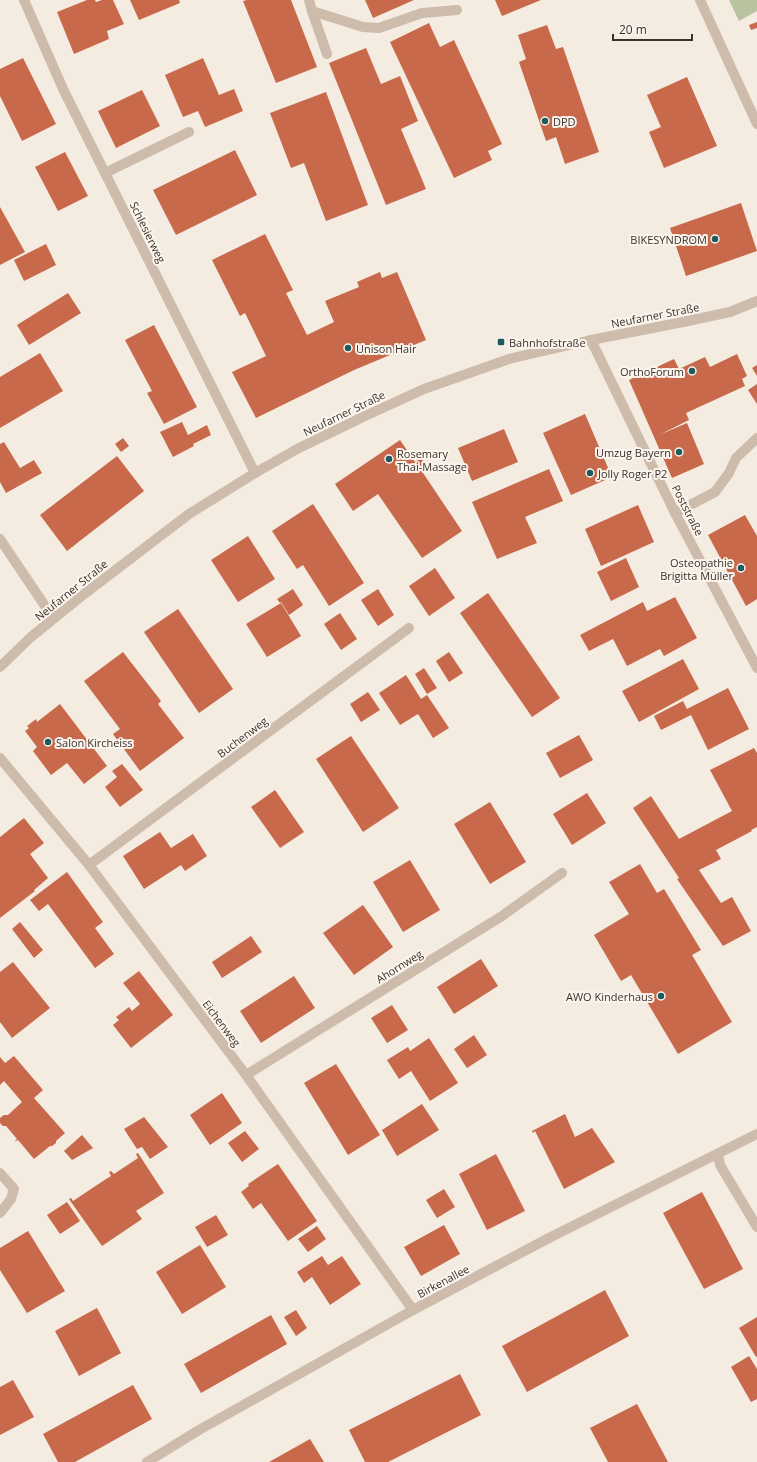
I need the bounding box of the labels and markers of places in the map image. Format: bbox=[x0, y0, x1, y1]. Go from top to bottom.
place label: DPD bbox=[553, 114, 576, 129]
marker: DPD bbox=[540, 116, 550, 126]
place label: BIKESYNDROM bbox=[630, 232, 707, 247]
marker: BIKESYNDROM bbox=[710, 234, 720, 244]
place label: Bahnhofstraße bbox=[509, 335, 586, 350]
marker: Bahnhofstraße bbox=[496, 337, 506, 347]
place label: Unison Hair bbox=[356, 341, 417, 356]
marker: Unison Hair bbox=[343, 343, 353, 353]
place label: OrthoForum bbox=[620, 364, 684, 379]
marker: OrthoForum bbox=[687, 366, 697, 376]
place label: Umzug Bayern bbox=[596, 445, 671, 460]
place label: Rosemary Thai-Massage bbox=[397, 446, 467, 474]
marker: Umzug Bayern bbox=[674, 447, 684, 457]
marker: Rosemary Thai-Massage bbox=[384, 454, 394, 464]
place label: Jolly Roger P2 bbox=[597, 466, 667, 481]
marker: Jolly Roger P2 bbox=[585, 468, 595, 478]
place label: Osteopathie Brigitta Müller bbox=[660, 555, 733, 583]
marker: Osteopathie Brigitta Müller bbox=[736, 563, 746, 573]
place label: Salon Kircheiss bbox=[56, 735, 133, 750]
marker: Salon Kircheiss bbox=[43, 737, 53, 747]
place label: AWO Kinderhaus bbox=[566, 989, 653, 1004]
marker: AWO Kinderhaus bbox=[656, 991, 666, 1001]

